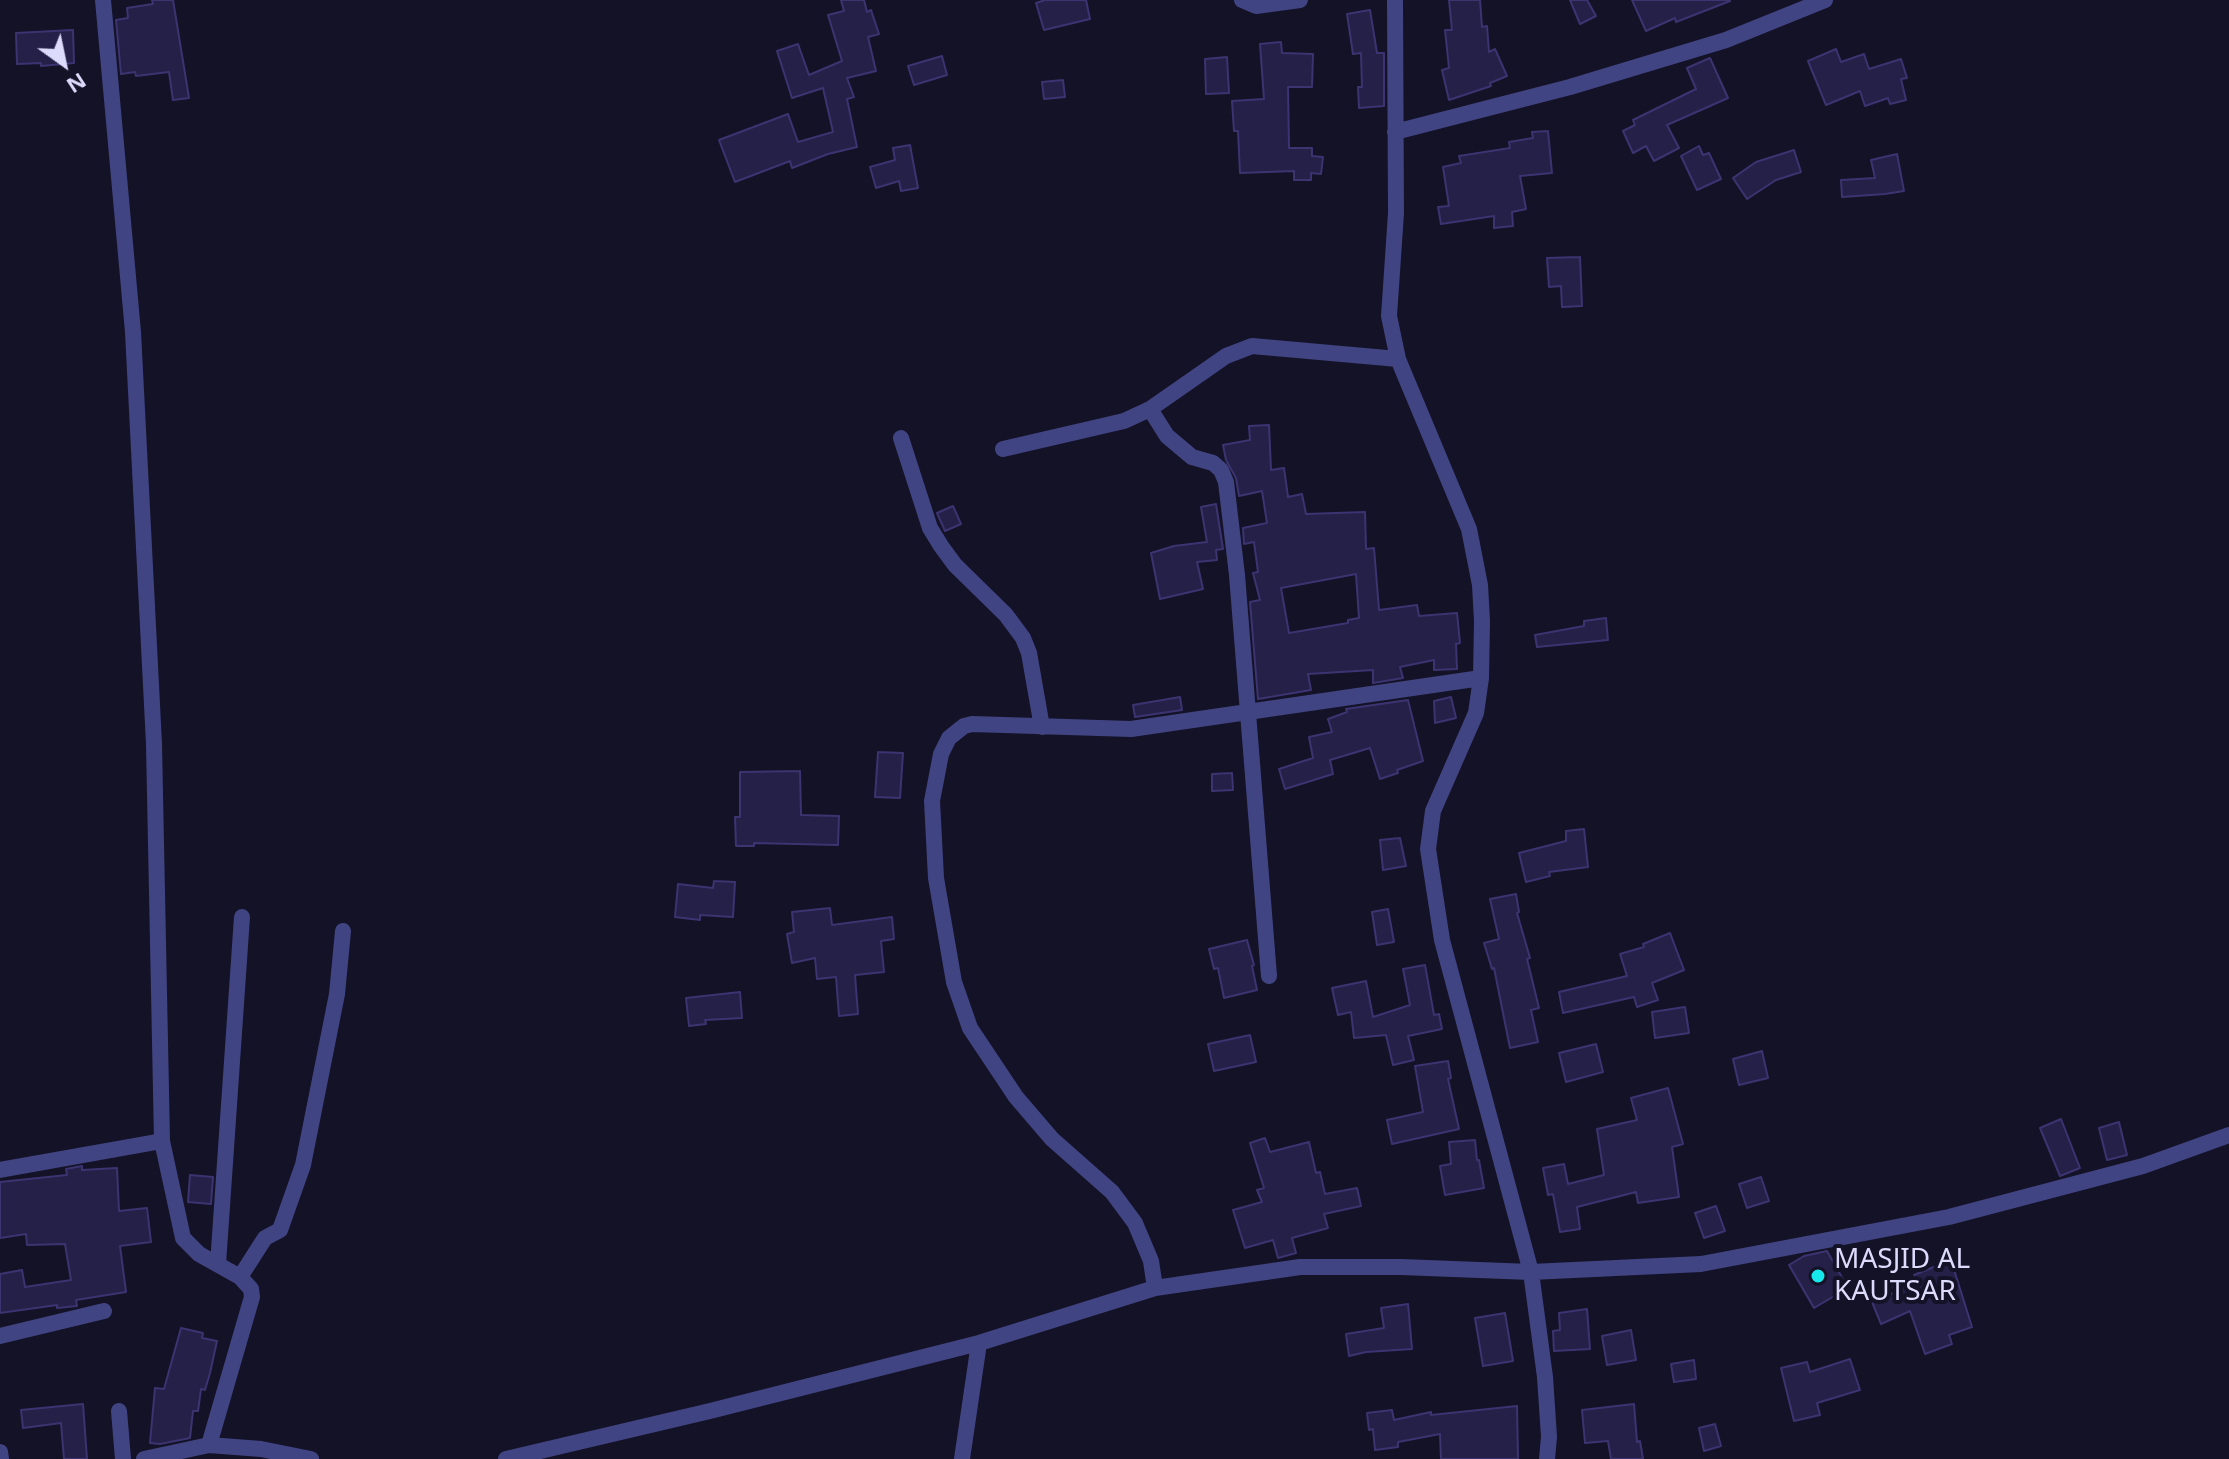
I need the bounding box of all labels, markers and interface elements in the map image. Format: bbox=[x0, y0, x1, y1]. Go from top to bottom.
north arrow bbox=[24, 24, 104, 104]
text: N bbox=[61, 67, 93, 102]
place label: MASJID AL KAUTSAR bbox=[1834, 1243, 1970, 1309]
marker: MASJID AL KAUTSAR bbox=[1809, 1267, 1827, 1285]

